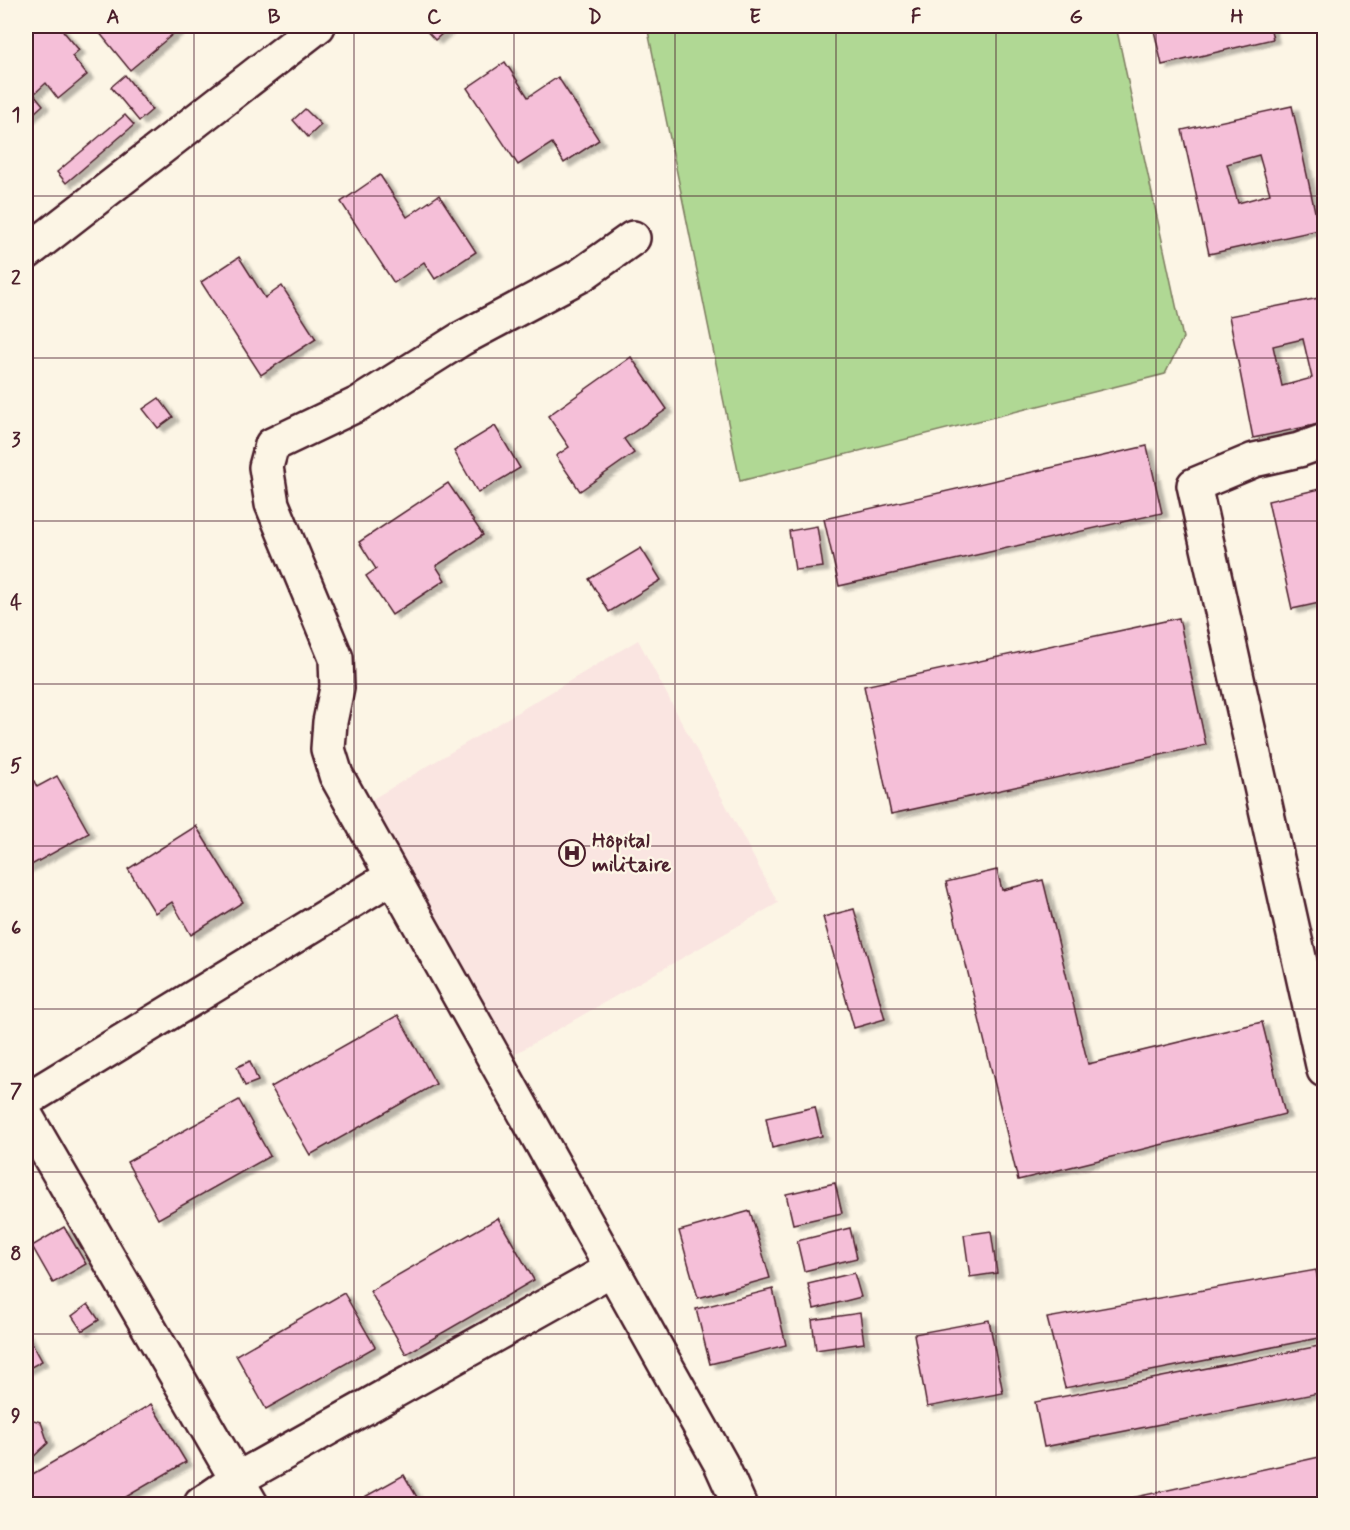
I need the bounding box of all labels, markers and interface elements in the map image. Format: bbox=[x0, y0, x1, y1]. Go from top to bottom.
text: A bbox=[106, 4, 120, 31]
text: B bbox=[268, 4, 281, 31]
text: C bbox=[427, 4, 442, 31]
text: D bbox=[588, 4, 602, 31]
text: E bbox=[749, 4, 761, 31]
text: F bbox=[911, 4, 922, 31]
text: G bbox=[1069, 4, 1083, 31]
text: H bbox=[1230, 4, 1244, 31]
text: 1 bbox=[12, 102, 20, 129]
text: 2 bbox=[11, 265, 21, 292]
text: 3 bbox=[11, 427, 21, 454]
text: 4 bbox=[10, 590, 22, 617]
text: 5 bbox=[10, 753, 22, 780]
place label: Hôpital militaire bbox=[592, 827, 671, 879]
hospital icon: Hôpital militaire bbox=[557, 838, 587, 868]
text: 6 bbox=[11, 915, 21, 942]
text: 7 bbox=[10, 1078, 22, 1105]
text: 8 bbox=[10, 1241, 22, 1268]
text: 9 bbox=[11, 1403, 21, 1430]

